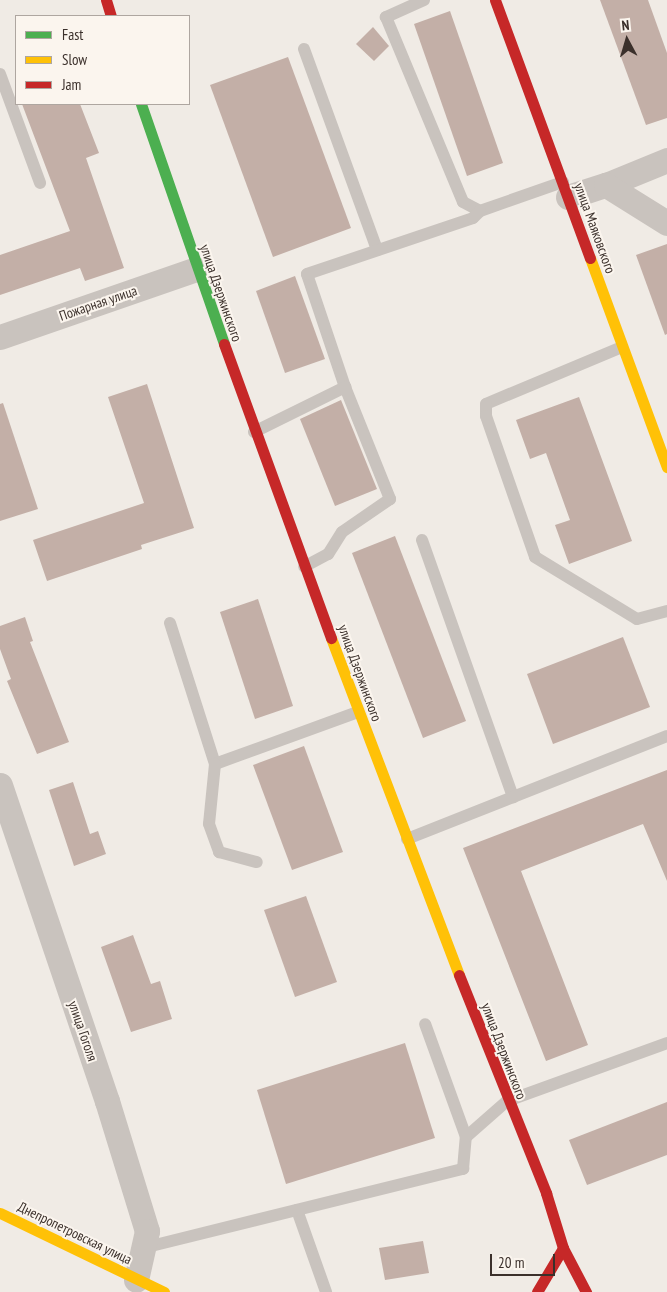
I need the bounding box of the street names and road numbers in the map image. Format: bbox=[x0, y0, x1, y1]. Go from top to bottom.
street label: улица Маяковского bbox=[571, 181, 619, 275]
street label: улица Дзержинского bbox=[196, 242, 246, 344]
street label: Пожарная улица bbox=[57, 282, 139, 324]
street label: улица Дзержинского bbox=[335, 622, 385, 724]
street label: улица Гоголя bbox=[65, 999, 101, 1063]
street label: улица Дзержинского bbox=[478, 1000, 530, 1102]
street label: Днепропетровская улица bbox=[15, 1198, 135, 1268]

